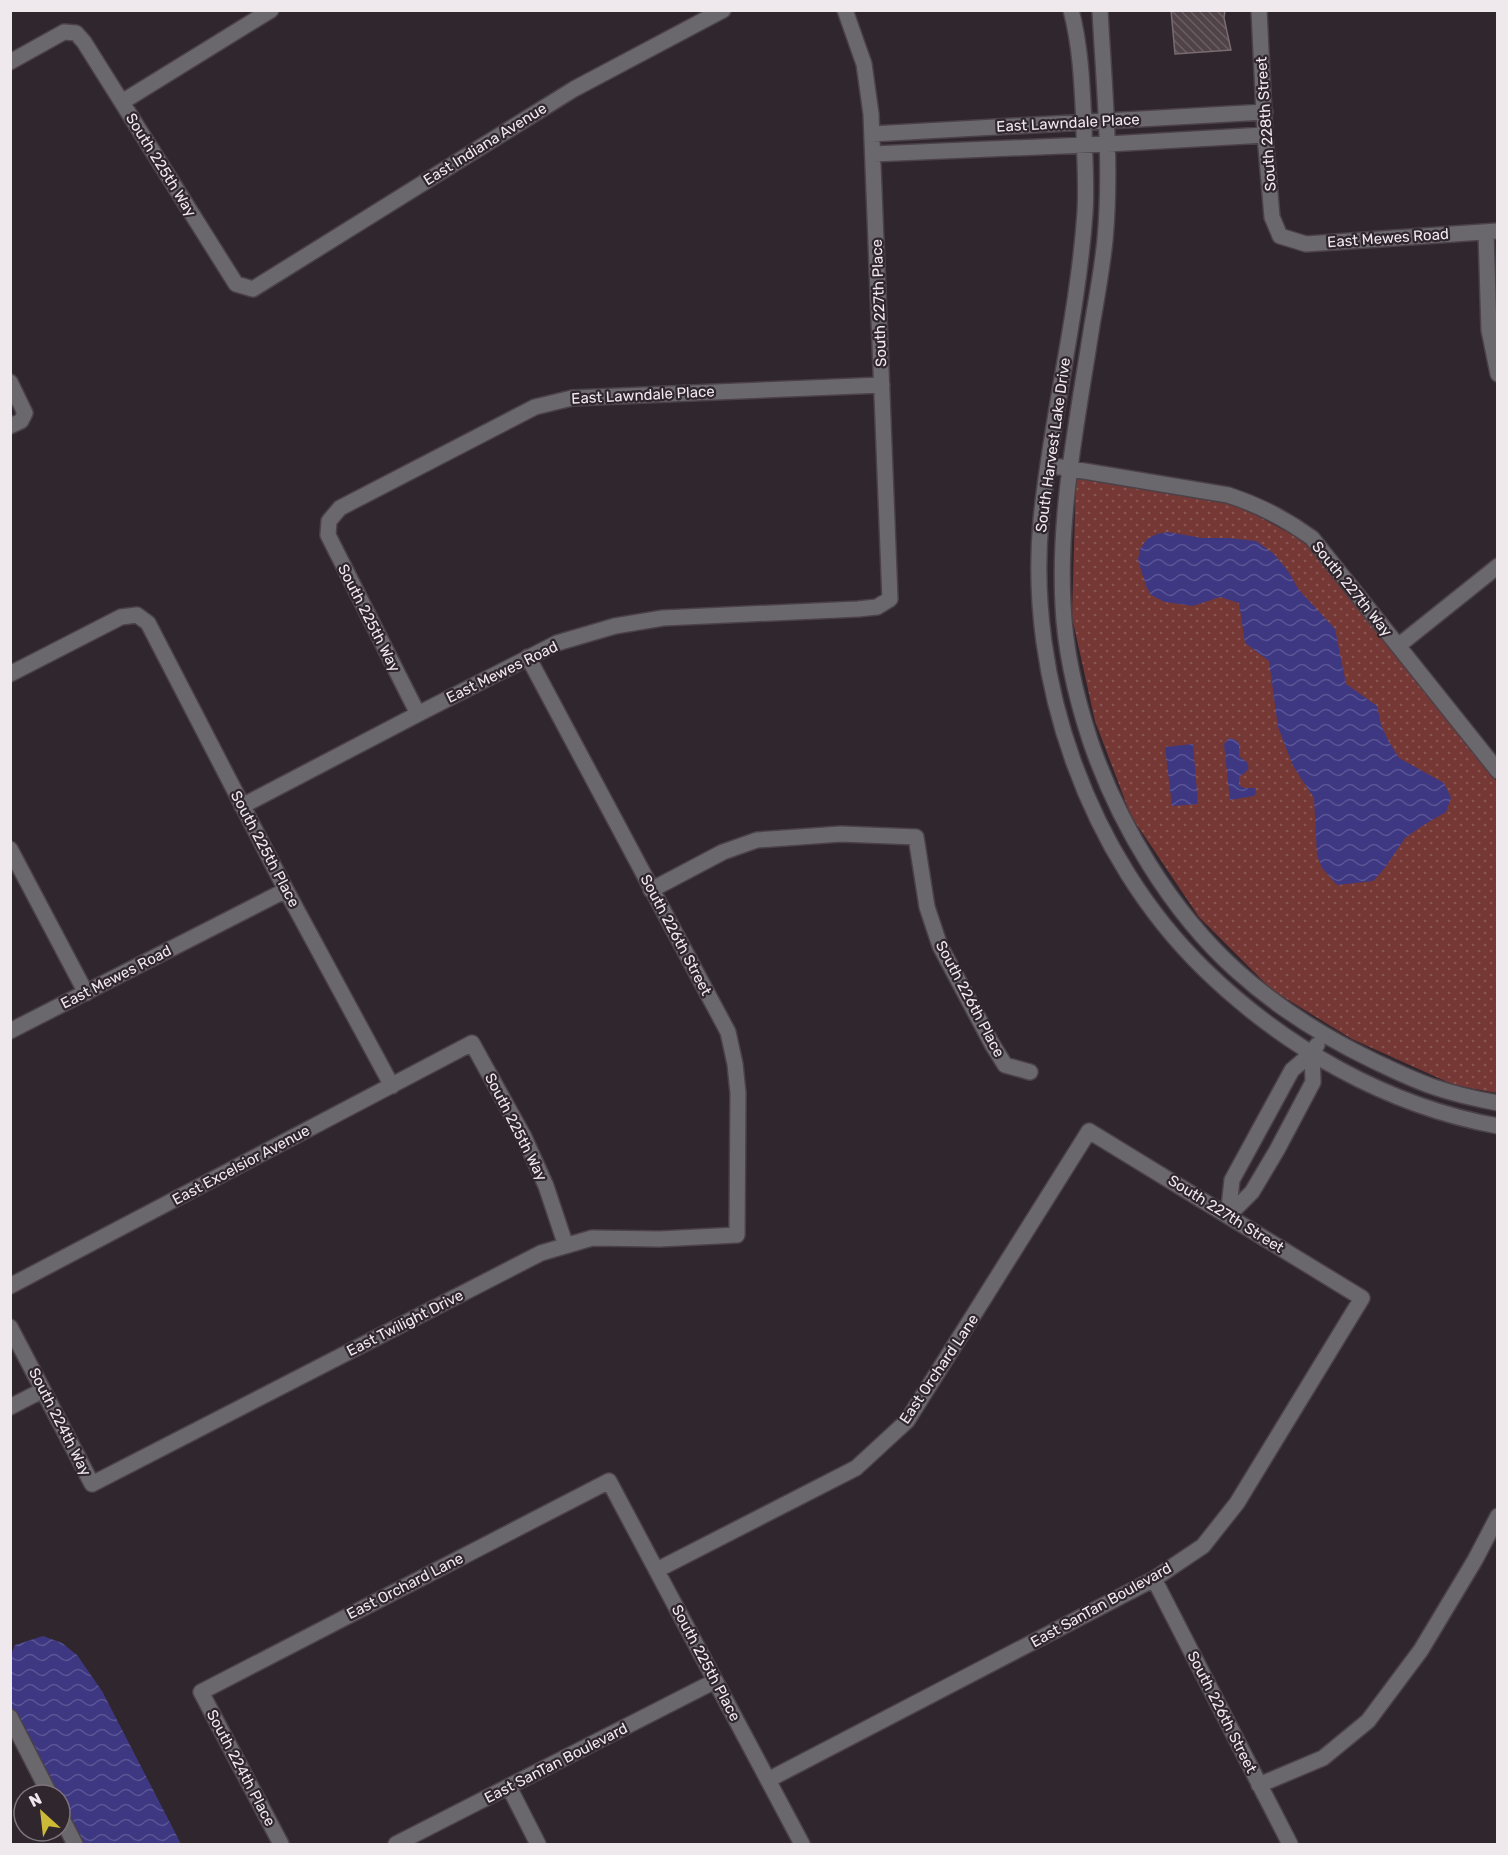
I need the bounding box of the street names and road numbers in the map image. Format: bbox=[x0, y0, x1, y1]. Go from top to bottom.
street label: South 228th Street bbox=[1252, 56, 1280, 192]
street label: East Indiana Avenue bbox=[420, 99, 550, 189]
street label: South 225th Way bbox=[122, 110, 200, 220]
street label: East Lawndale Place bbox=[996, 110, 1140, 136]
street label: East Mewes Road bbox=[1327, 225, 1449, 251]
street label: South 227th Place bbox=[868, 239, 890, 367]
street label: South Harvest Lake Drive bbox=[1032, 356, 1074, 534]
street label: East Lawndale Place bbox=[571, 382, 715, 408]
street label: South 227th Way bbox=[1308, 538, 1396, 640]
street label: South 225th Way bbox=[334, 561, 404, 675]
street label: East Mewes Road bbox=[443, 637, 561, 707]
street label: South 225th Place bbox=[227, 788, 303, 910]
street label: South 226th Street bbox=[637, 871, 716, 999]
street label: South 226th Place bbox=[932, 938, 1008, 1060]
street label: East Mewes Road bbox=[58, 941, 174, 1013]
street label: South 225th Way bbox=[481, 1070, 551, 1184]
street label: East Excelsior Avenue bbox=[169, 1121, 313, 1209]
street label: South 227th Street bbox=[1165, 1171, 1287, 1257]
street label: East Twilight Drive bbox=[344, 1286, 466, 1360]
street label: East Orchard Lane bbox=[896, 1311, 982, 1427]
street label: South 224th Way bbox=[25, 1365, 95, 1479]
street label: East Orchard Lane bbox=[344, 1549, 466, 1623]
street label: East SanTan Boulevard bbox=[1027, 1559, 1175, 1651]
street label: South 225th Place bbox=[668, 1602, 744, 1724]
street label: South 226th Street bbox=[1183, 1648, 1261, 1776]
street label: South 224th Place bbox=[203, 1707, 279, 1829]
street label: East SanTan Boulevard bbox=[481, 1719, 631, 1807]

